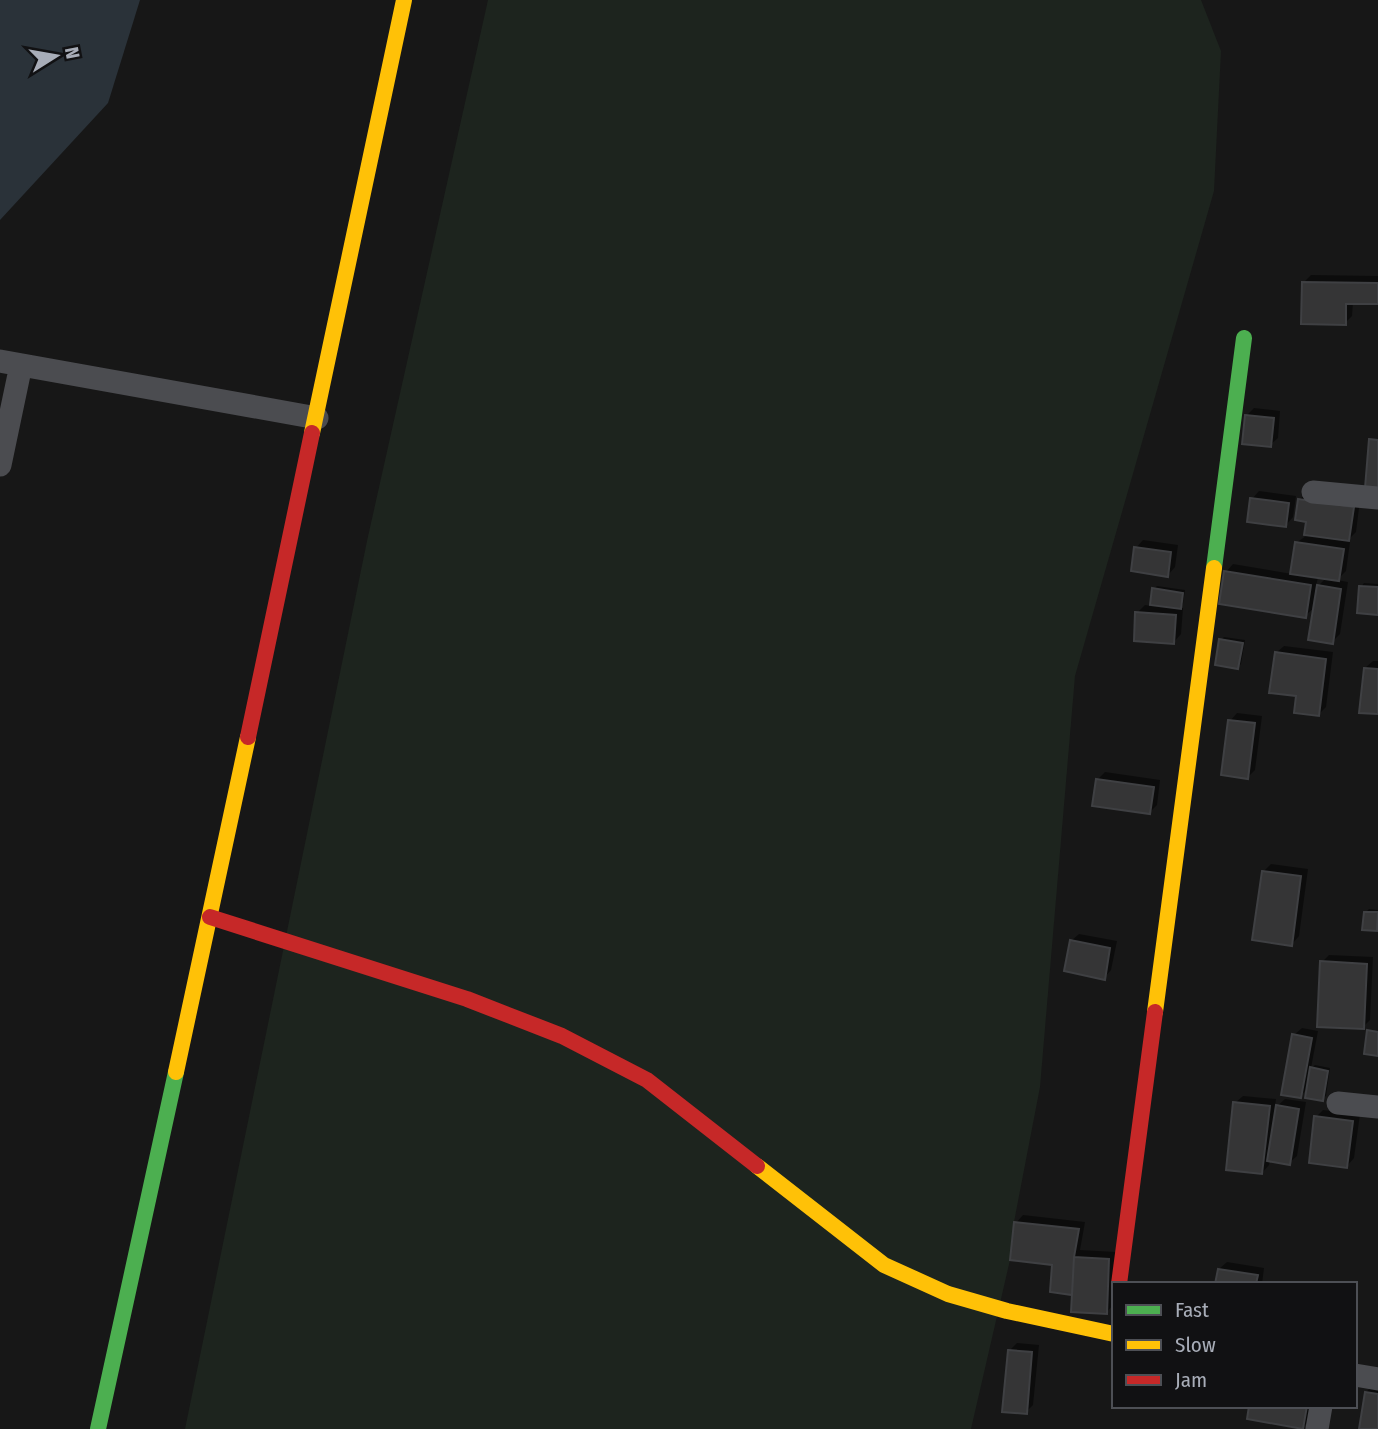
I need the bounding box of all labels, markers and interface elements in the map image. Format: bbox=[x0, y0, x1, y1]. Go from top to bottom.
north arrow bbox=[21, 21, 91, 91]
text: N bbox=[60, 45, 85, 61]
legend bbox=[1112, 1282, 1357, 1408]
text: Fast bbox=[1175, 1297, 1209, 1323]
text: Slow bbox=[1175, 1332, 1216, 1358]
text: Jam bbox=[1175, 1367, 1207, 1393]

